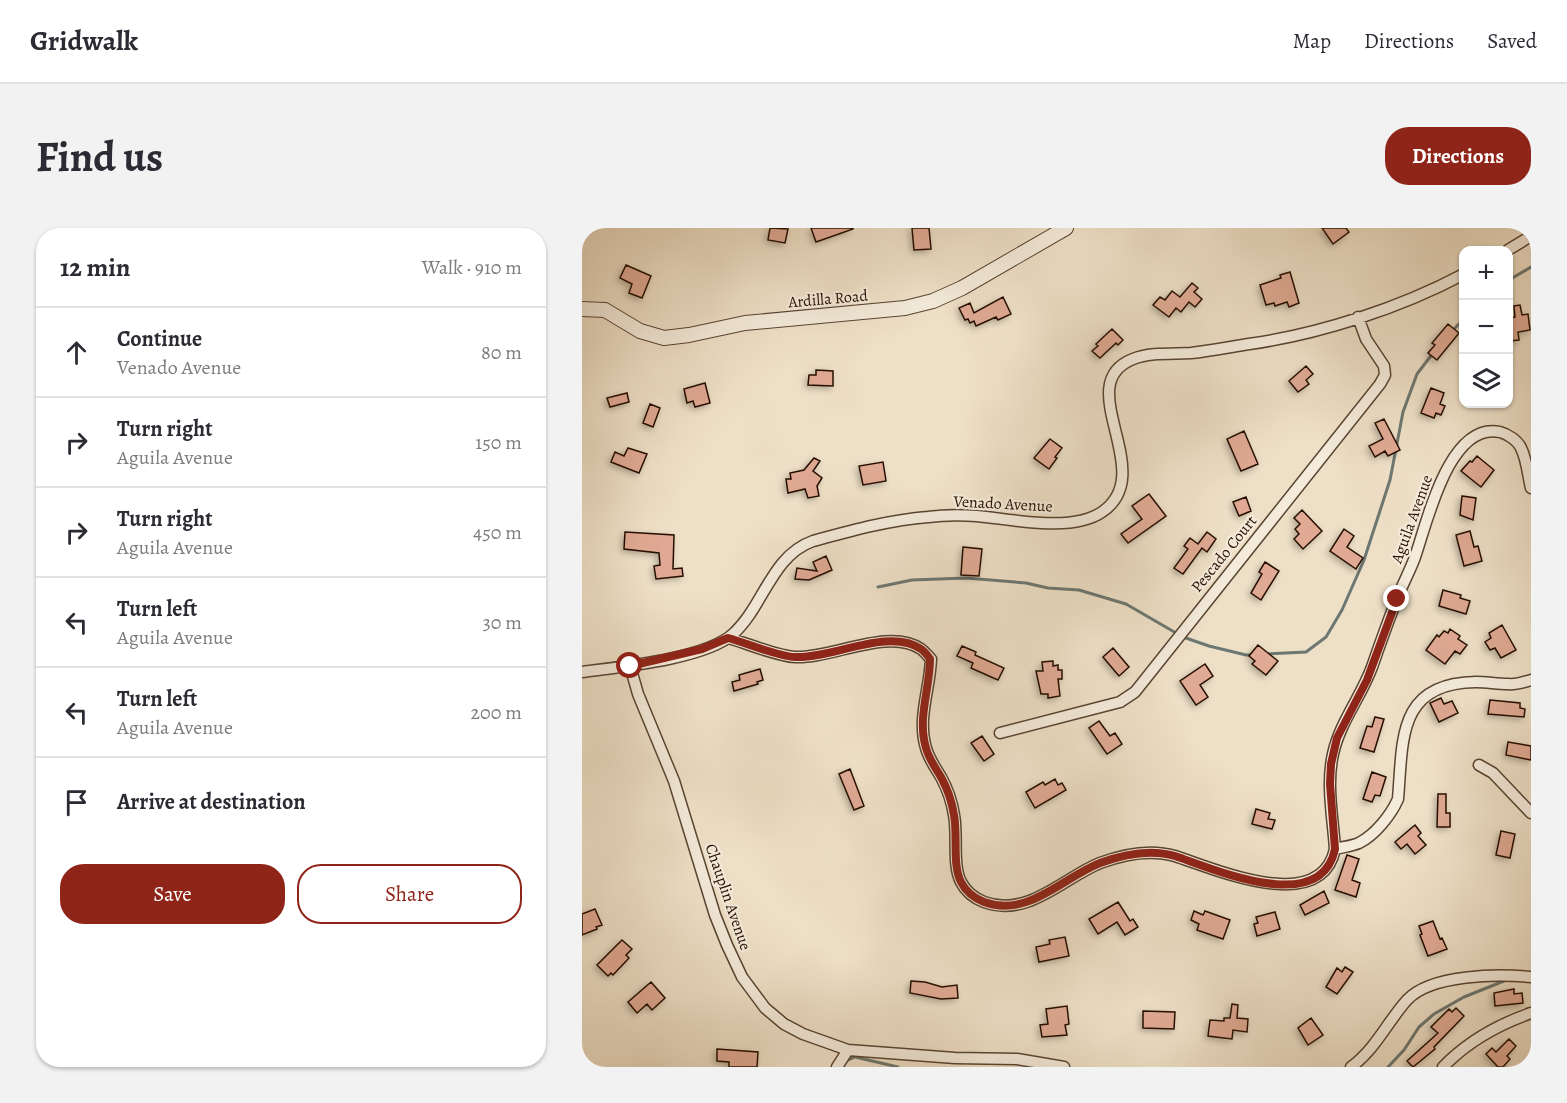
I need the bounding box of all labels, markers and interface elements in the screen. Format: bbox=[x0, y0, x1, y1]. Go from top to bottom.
text: Gridwalk bbox=[30, 22, 138, 60]
text: Map bbox=[1293, 27, 1331, 55]
text: Directions bbox=[1364, 27, 1454, 55]
text: Saved bbox=[1487, 27, 1537, 55]
button: Directions bbox=[1385, 127, 1531, 185]
text: Find us bbox=[36, 128, 163, 185]
map controls bbox=[1459, 246, 1513, 408]
button: + bbox=[1459, 246, 1513, 300]
text: 12 min bbox=[60, 250, 130, 285]
text: Walk · 910 m bbox=[422, 254, 522, 281]
street label: Ardilla Road bbox=[786, 285, 869, 314]
button: − bbox=[1459, 300, 1513, 354]
text: Continue bbox=[117, 324, 202, 354]
icon: ahead bbox=[60, 336, 93, 369]
text: 80 m bbox=[481, 339, 522, 366]
text: Venado Avenue bbox=[117, 354, 241, 381]
button: layers bbox=[1459, 354, 1513, 408]
text: Turn right bbox=[117, 414, 213, 444]
icon: right bbox=[60, 426, 93, 459]
text: 150 m bbox=[475, 429, 522, 456]
text: Aguila Avenue bbox=[117, 444, 233, 471]
street label: Aguila Avenue bbox=[1385, 472, 1438, 567]
street label: Venado Avenue bbox=[952, 490, 1053, 518]
text: Turn right bbox=[117, 504, 213, 534]
street label: Pescado Court bbox=[1186, 511, 1262, 597]
icon: right bbox=[60, 516, 93, 549]
text: 450 m bbox=[473, 519, 522, 546]
text: Aguila Avenue bbox=[117, 534, 233, 561]
route end bbox=[1383, 585, 1409, 611]
text: Turn left bbox=[117, 594, 197, 624]
icon: left bbox=[60, 606, 93, 639]
text: 30 m bbox=[482, 609, 522, 636]
text: Aguila Avenue bbox=[117, 624, 233, 651]
route start bbox=[616, 652, 642, 678]
text: Turn left bbox=[117, 684, 197, 714]
icon: left bbox=[60, 696, 93, 729]
text: 200 m bbox=[471, 699, 522, 726]
text: Aguila Avenue bbox=[117, 714, 233, 741]
icon: arrive bbox=[60, 786, 93, 819]
text: Arrive at destination bbox=[117, 787, 306, 817]
street label: Chauplin Avenue bbox=[700, 841, 756, 953]
button: Save bbox=[60, 864, 285, 924]
button: Share bbox=[297, 864, 522, 924]

